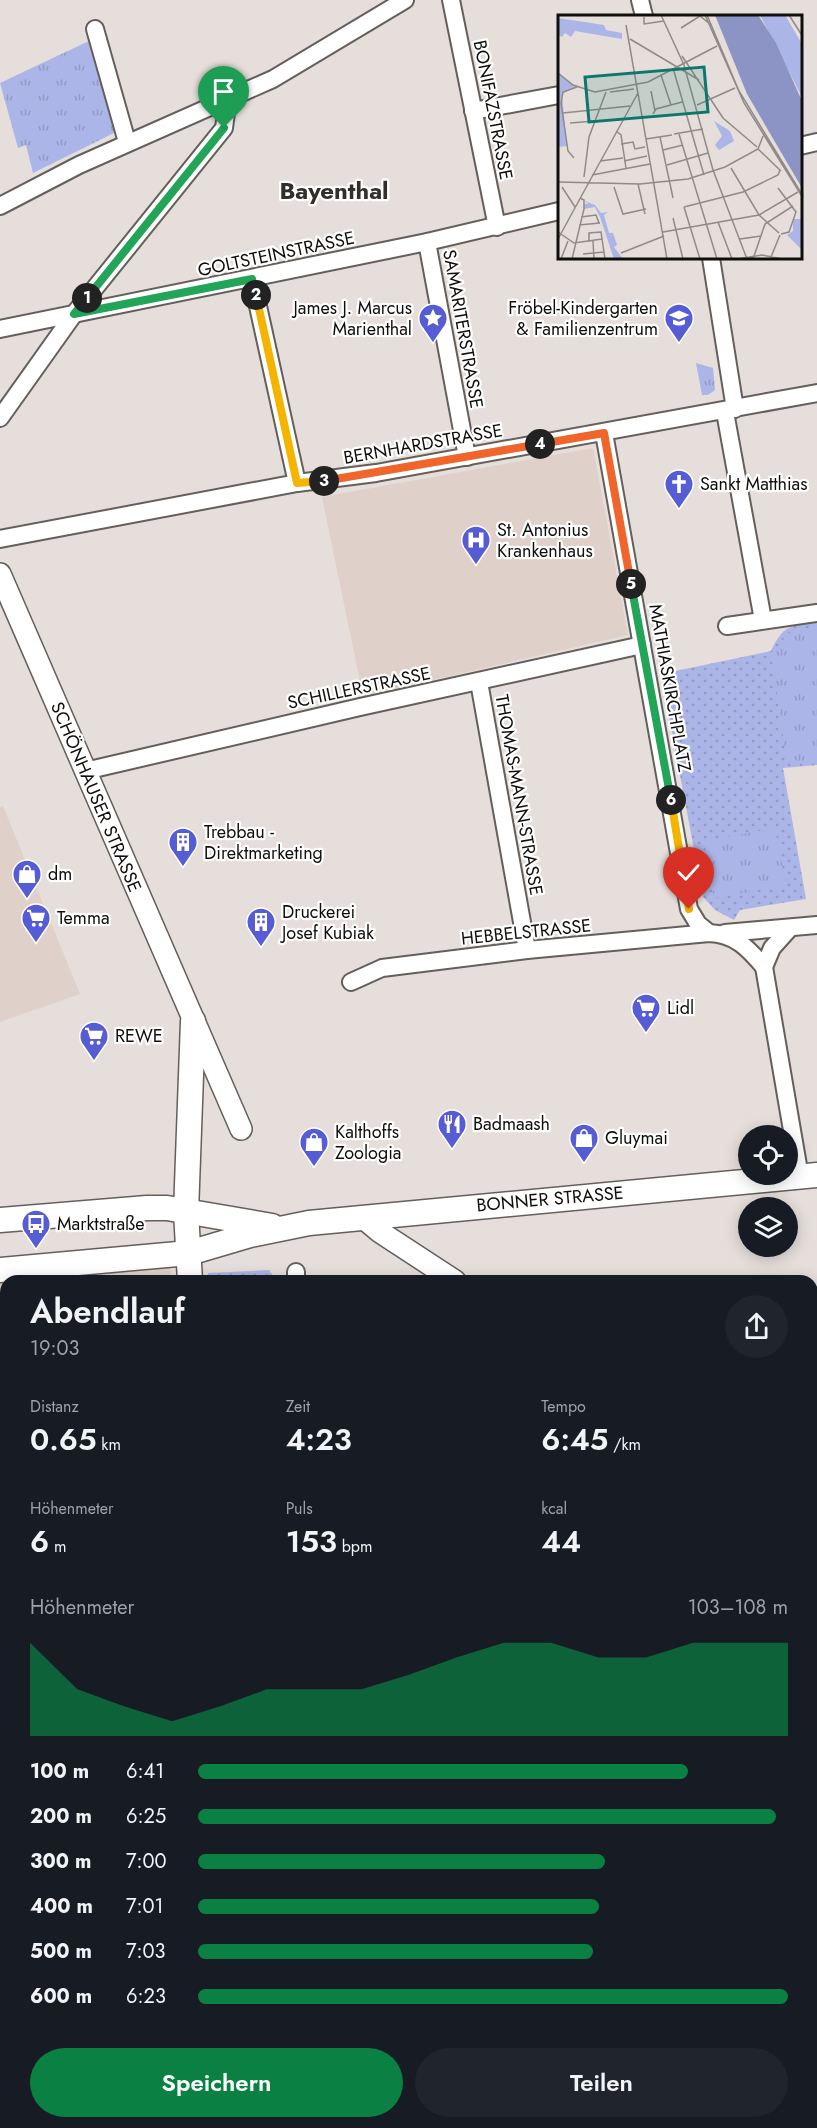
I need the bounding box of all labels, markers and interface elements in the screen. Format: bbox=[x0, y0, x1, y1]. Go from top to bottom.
inset map bbox=[558, 15, 802, 260]
street label: BONIFAZSTRASSE bbox=[467, 38, 519, 182]
pin bbox=[198, 66, 249, 128]
icon: arrive bbox=[207, 75, 240, 108]
district label: Bayenthal bbox=[279, 173, 389, 208]
street label: GOLTSTEINSTRASSE bbox=[195, 225, 357, 283]
street label: SAMARITERSTRASSE bbox=[436, 248, 490, 410]
pin: 2 bbox=[241, 280, 271, 310]
pin: 1 bbox=[72, 283, 102, 313]
text: 2 bbox=[251, 283, 261, 306]
text: 1 bbox=[83, 286, 91, 309]
place label: James J. Marcus Marienthal bbox=[291, 295, 412, 342]
place label: Fröbel-Kindergarten & Familienzentrum bbox=[508, 295, 658, 342]
place icon: James J. Marcus Marienthal bbox=[417, 302, 449, 344]
school or university icon: Fröbel-Kindergarten & Familienzentrum bbox=[663, 302, 695, 344]
street label: BERNHARDSTRASSE bbox=[342, 417, 504, 471]
pin: 4 bbox=[525, 429, 555, 459]
text: 4 bbox=[534, 432, 546, 455]
pin: 3 bbox=[309, 466, 339, 496]
church icon: Sankt Matthias bbox=[663, 468, 695, 510]
text: 3 bbox=[319, 469, 329, 492]
place label: Sankt Matthias bbox=[700, 471, 808, 497]
place label: St. Antonius Krankenhaus bbox=[497, 517, 593, 564]
hospital icon: St. Antonius Krankenhaus bbox=[460, 524, 492, 566]
pin: 5 bbox=[616, 569, 646, 599]
text: 5 bbox=[626, 572, 636, 595]
street label: MATHIASKIRCHPLATZ bbox=[642, 602, 698, 774]
street label: SCHILLERSTRASSE bbox=[285, 660, 433, 716]
street label: THOMAS-MANN-STRASSE bbox=[489, 693, 549, 897]
street label: SCHÖNHAUSER STRASSE bbox=[44, 698, 148, 896]
pin: 6 bbox=[656, 785, 686, 815]
text: 6 bbox=[666, 788, 676, 811]
place label: Trebbau - Direktmarketing bbox=[204, 819, 323, 866]
building icon: Trebbau - Direktmarketing bbox=[167, 826, 199, 868]
pin bbox=[663, 847, 714, 909]
icon: check bbox=[672, 856, 705, 889]
shop icon: dm bbox=[11, 858, 43, 900]
place label: dm bbox=[48, 861, 72, 887]
place label: Druckerei Josef Kubiak bbox=[280, 899, 374, 946]
supermarket icon: Temma bbox=[20, 902, 52, 944]
place label: Temma bbox=[57, 905, 110, 931]
building icon: Druckerei Josef Kubiak bbox=[245, 906, 277, 948]
street label: HEBBELSTRASSE bbox=[460, 912, 592, 952]
supermarket icon: Lidl bbox=[630, 992, 662, 1034]
place label: Lidl bbox=[667, 995, 694, 1021]
supermarket icon: REWE bbox=[78, 1020, 110, 1062]
place label: REWE bbox=[115, 1023, 163, 1049]
restaurant icon: Badmaash bbox=[436, 1108, 468, 1150]
place label: Badmaash bbox=[473, 1111, 550, 1137]
place label: Kalthoffs Zoologia bbox=[335, 1119, 402, 1166]
shop icon: Gluymai bbox=[568, 1122, 600, 1164]
place label: Gluymai bbox=[605, 1125, 668, 1151]
map controls bbox=[738, 1125, 798, 1257]
button: locate bbox=[738, 1125, 798, 1185]
shop icon: Kalthoffs Zoologia bbox=[298, 1126, 330, 1168]
street label: BONNER STRASSE bbox=[475, 1180, 625, 1218]
button: layers bbox=[738, 1197, 798, 1257]
bus stop icon: Marktstraße bbox=[20, 1208, 52, 1250]
place label: Marktstraße bbox=[57, 1211, 145, 1237]
text: Abendlauf bbox=[30, 1288, 185, 1335]
button: share bbox=[725, 1295, 788, 1358]
text: 19:03 bbox=[30, 1334, 79, 1363]
text: Distanz bbox=[30, 1395, 79, 1418]
text: Zeit bbox=[286, 1395, 310, 1418]
text: Tempo bbox=[541, 1395, 586, 1418]
text: 0.65 bbox=[30, 1418, 97, 1461]
text: 4:23 bbox=[286, 1418, 352, 1461]
text: 6:45 bbox=[541, 1418, 608, 1461]
text: km bbox=[97, 1433, 121, 1456]
text: /km bbox=[608, 1433, 641, 1456]
text: Höhenmeter bbox=[30, 1497, 114, 1520]
text: Puls bbox=[286, 1497, 313, 1520]
text: kcal bbox=[541, 1497, 567, 1520]
text: 6 bbox=[30, 1520, 49, 1563]
text: 153 bbox=[286, 1520, 337, 1563]
text: 44 bbox=[541, 1520, 581, 1563]
text: m bbox=[49, 1535, 66, 1558]
text: bpm bbox=[337, 1535, 372, 1558]
text: Höhenmeter bbox=[30, 1593, 134, 1622]
text: 103–108 m bbox=[688, 1593, 788, 1622]
text: 100 m bbox=[30, 1757, 89, 1786]
text: 6:41 bbox=[126, 1757, 164, 1786]
text: 200 m bbox=[30, 1802, 92, 1831]
text: 6:25 bbox=[126, 1802, 166, 1831]
text: 300 m bbox=[30, 1847, 91, 1876]
text: 7:00 bbox=[126, 1847, 167, 1876]
text: 400 m bbox=[30, 1892, 93, 1921]
text: 7:01 bbox=[126, 1892, 164, 1921]
text: 500 m bbox=[30, 1937, 92, 1966]
text: 7:03 bbox=[126, 1937, 165, 1966]
text: 600 m bbox=[30, 1982, 92, 2011]
text: 6:23 bbox=[126, 1982, 166, 2011]
button: Speichern bbox=[30, 2048, 403, 2117]
button: Teilen bbox=[415, 2048, 788, 2117]

